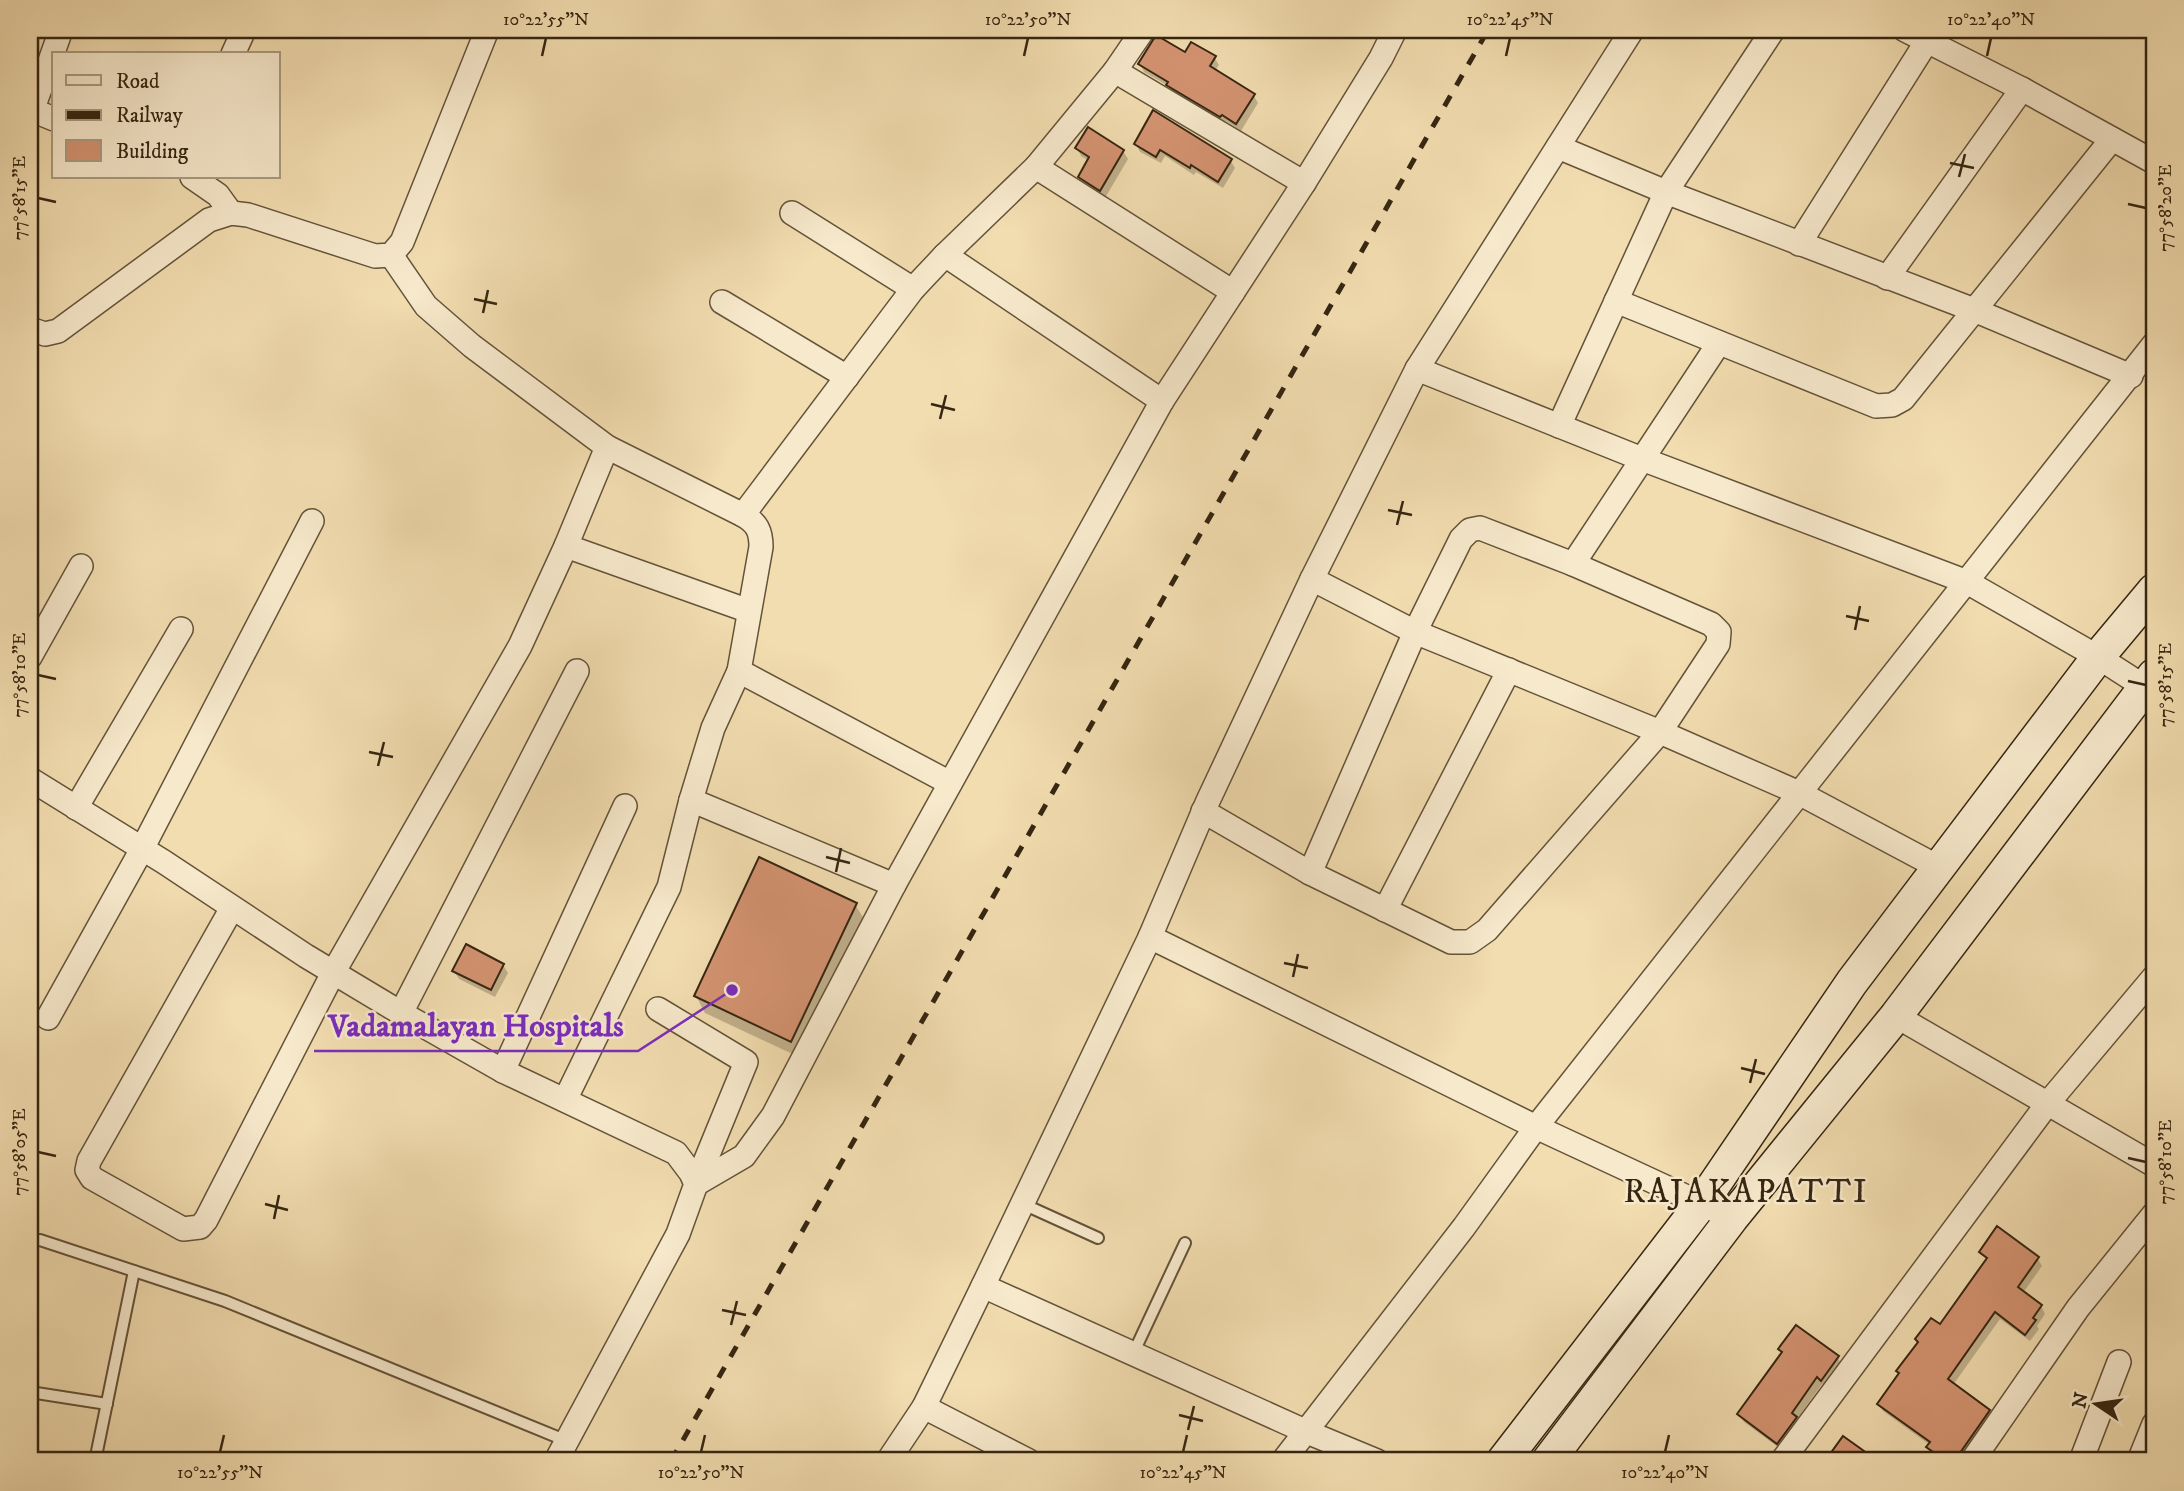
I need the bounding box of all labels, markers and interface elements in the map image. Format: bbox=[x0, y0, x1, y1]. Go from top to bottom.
text: 10°22'55"N bbox=[503, 9, 589, 31]
text: 10°22'50"N bbox=[985, 9, 1072, 31]
text: 10°22'45"N bbox=[1466, 9, 1554, 31]
text: 10°22'40"N bbox=[1947, 9, 2035, 31]
legend bbox=[52, 52, 280, 178]
text: Road bbox=[116, 69, 160, 95]
text: Railway bbox=[116, 103, 184, 129]
text: Building bbox=[116, 139, 189, 165]
text: 77°58'15"E bbox=[9, 156, 31, 240]
text: 77°58'20"E bbox=[2155, 164, 2177, 252]
text: 77°58'10"E bbox=[9, 632, 31, 718]
text: 77°58'15"E bbox=[2155, 643, 2177, 727]
callout: Vadamalayan Hospitals bbox=[314, 998, 638, 1051]
text: Vadamalayan Hospitals bbox=[326, 1007, 624, 1047]
text: 77°58'05"E bbox=[9, 1108, 31, 1196]
text: 77°58'10"E bbox=[2155, 1119, 2177, 1205]
district label: RAJAKAPATTI bbox=[1624, 1172, 1869, 1213]
north arrow bbox=[2062, 1368, 2132, 1438]
text: N bbox=[2068, 1390, 2094, 1411]
text: 10°22'55"N bbox=[177, 1462, 263, 1484]
text: 10°22'50"N bbox=[658, 1462, 745, 1484]
text: 10°22'45"N bbox=[1139, 1462, 1227, 1484]
text: 10°22'40"N bbox=[1621, 1462, 1709, 1484]

